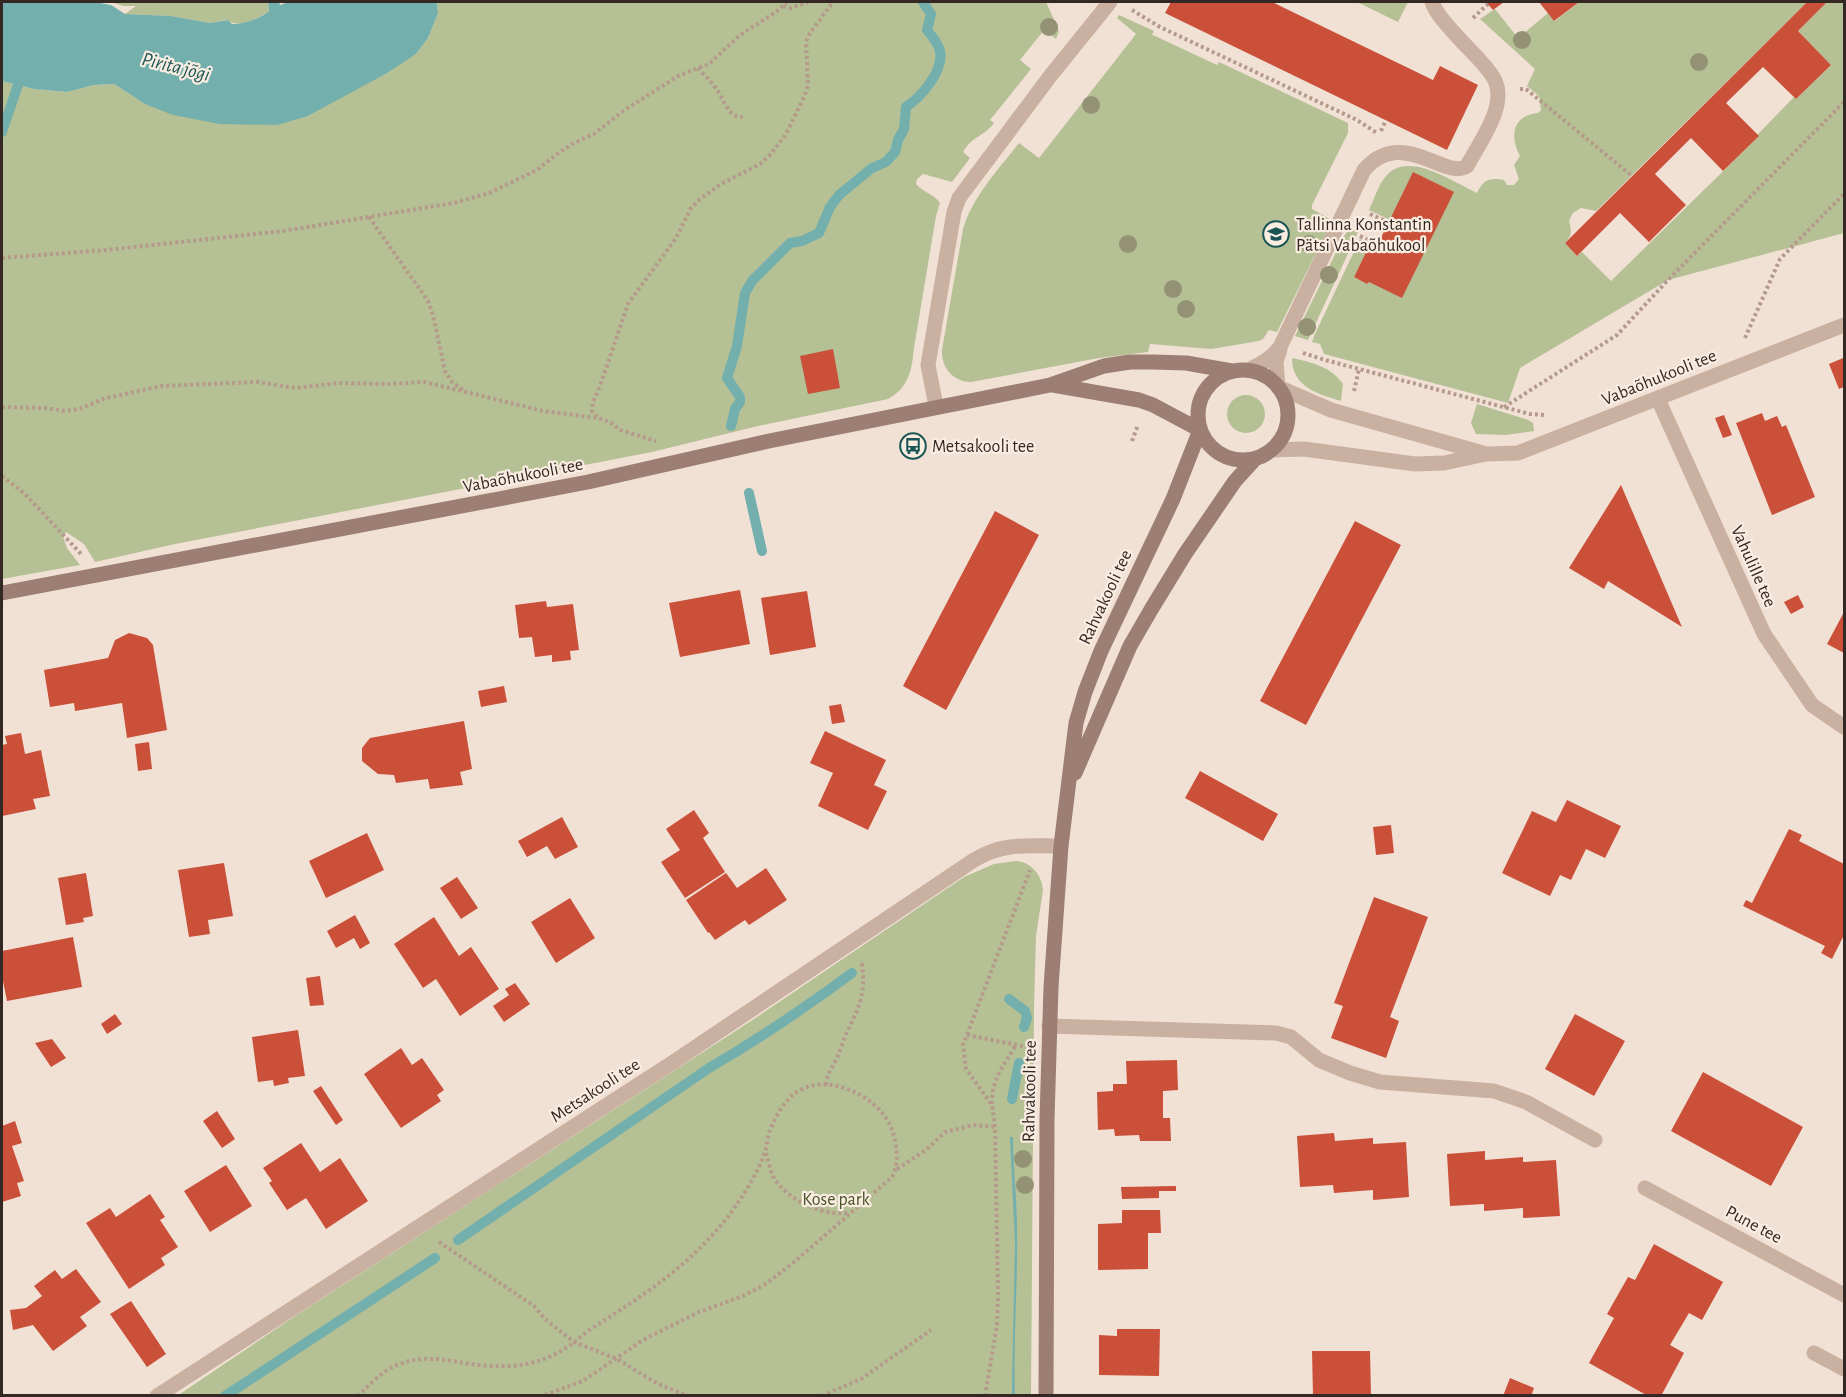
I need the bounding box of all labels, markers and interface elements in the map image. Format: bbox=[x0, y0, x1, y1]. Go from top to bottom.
water label: Pirita jõgi bbox=[140, 49, 212, 85]
place label: Tallinna Konstantin Pätsi Vabaõhukool bbox=[1296, 216, 1431, 255]
school or university icon: Tallinna Konstantin Pätsi Vabaõhukool bbox=[1261, 219, 1291, 249]
street label: Vabaõhukooli tee bbox=[1599, 347, 1719, 409]
bus stop icon: Metsakooli tee bbox=[898, 431, 928, 461]
place label: Metsakooli tee bbox=[932, 438, 1034, 456]
street label: Vabaõhukooli tee bbox=[462, 456, 585, 496]
street label: Vahulille tee bbox=[1727, 523, 1779, 610]
street label: Rahvakooli tee bbox=[1076, 547, 1136, 647]
street label: Rahvakooli tee bbox=[1020, 1040, 1040, 1142]
street label: Metsakooli tee bbox=[548, 1055, 643, 1126]
park label: Kose park bbox=[802, 1191, 871, 1209]
street label: Pune tee bbox=[1722, 1203, 1785, 1247]

